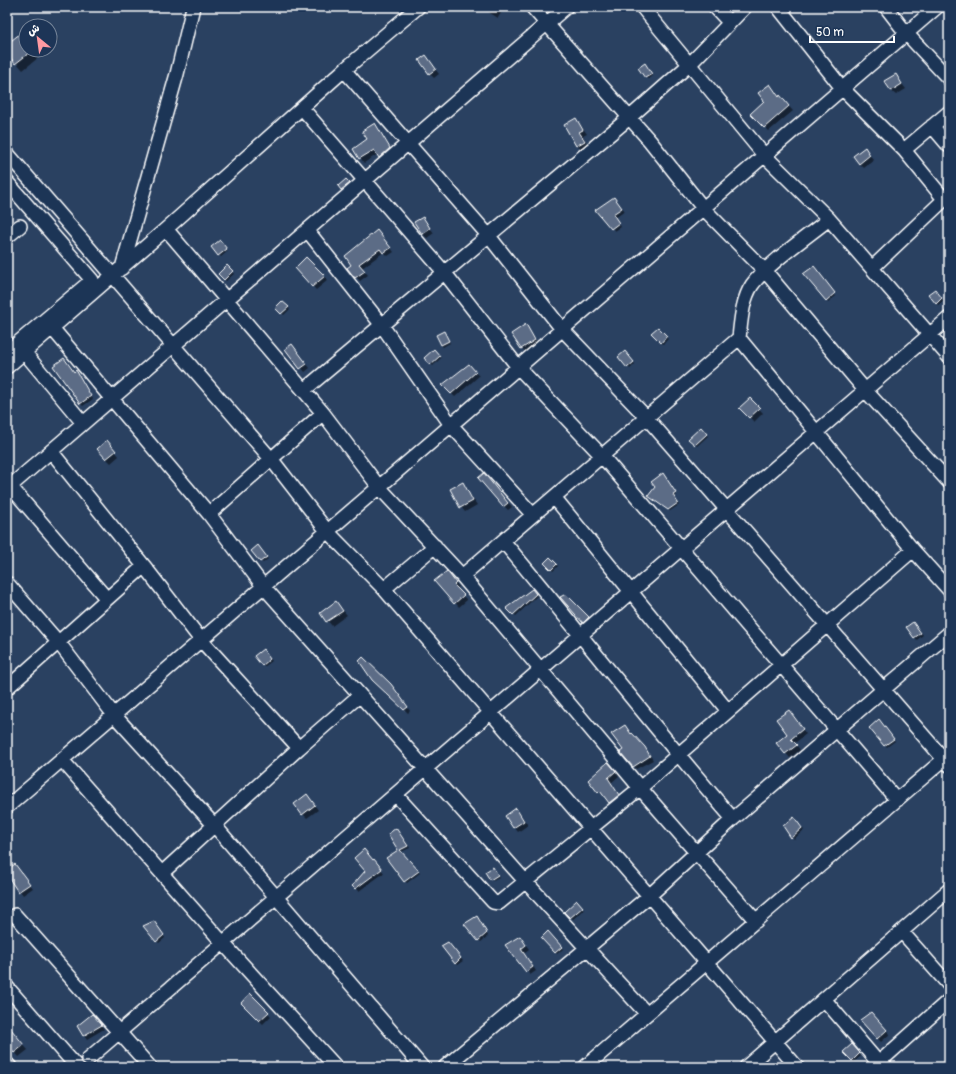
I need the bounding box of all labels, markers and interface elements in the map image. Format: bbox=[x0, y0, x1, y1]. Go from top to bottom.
north arrow bbox=[18, 18, 58, 58]
scale bar bbox=[810, 18, 894, 44]
text: ش bbox=[25, 21, 42, 38]
text: 50 m bbox=[816, 25, 844, 40]

